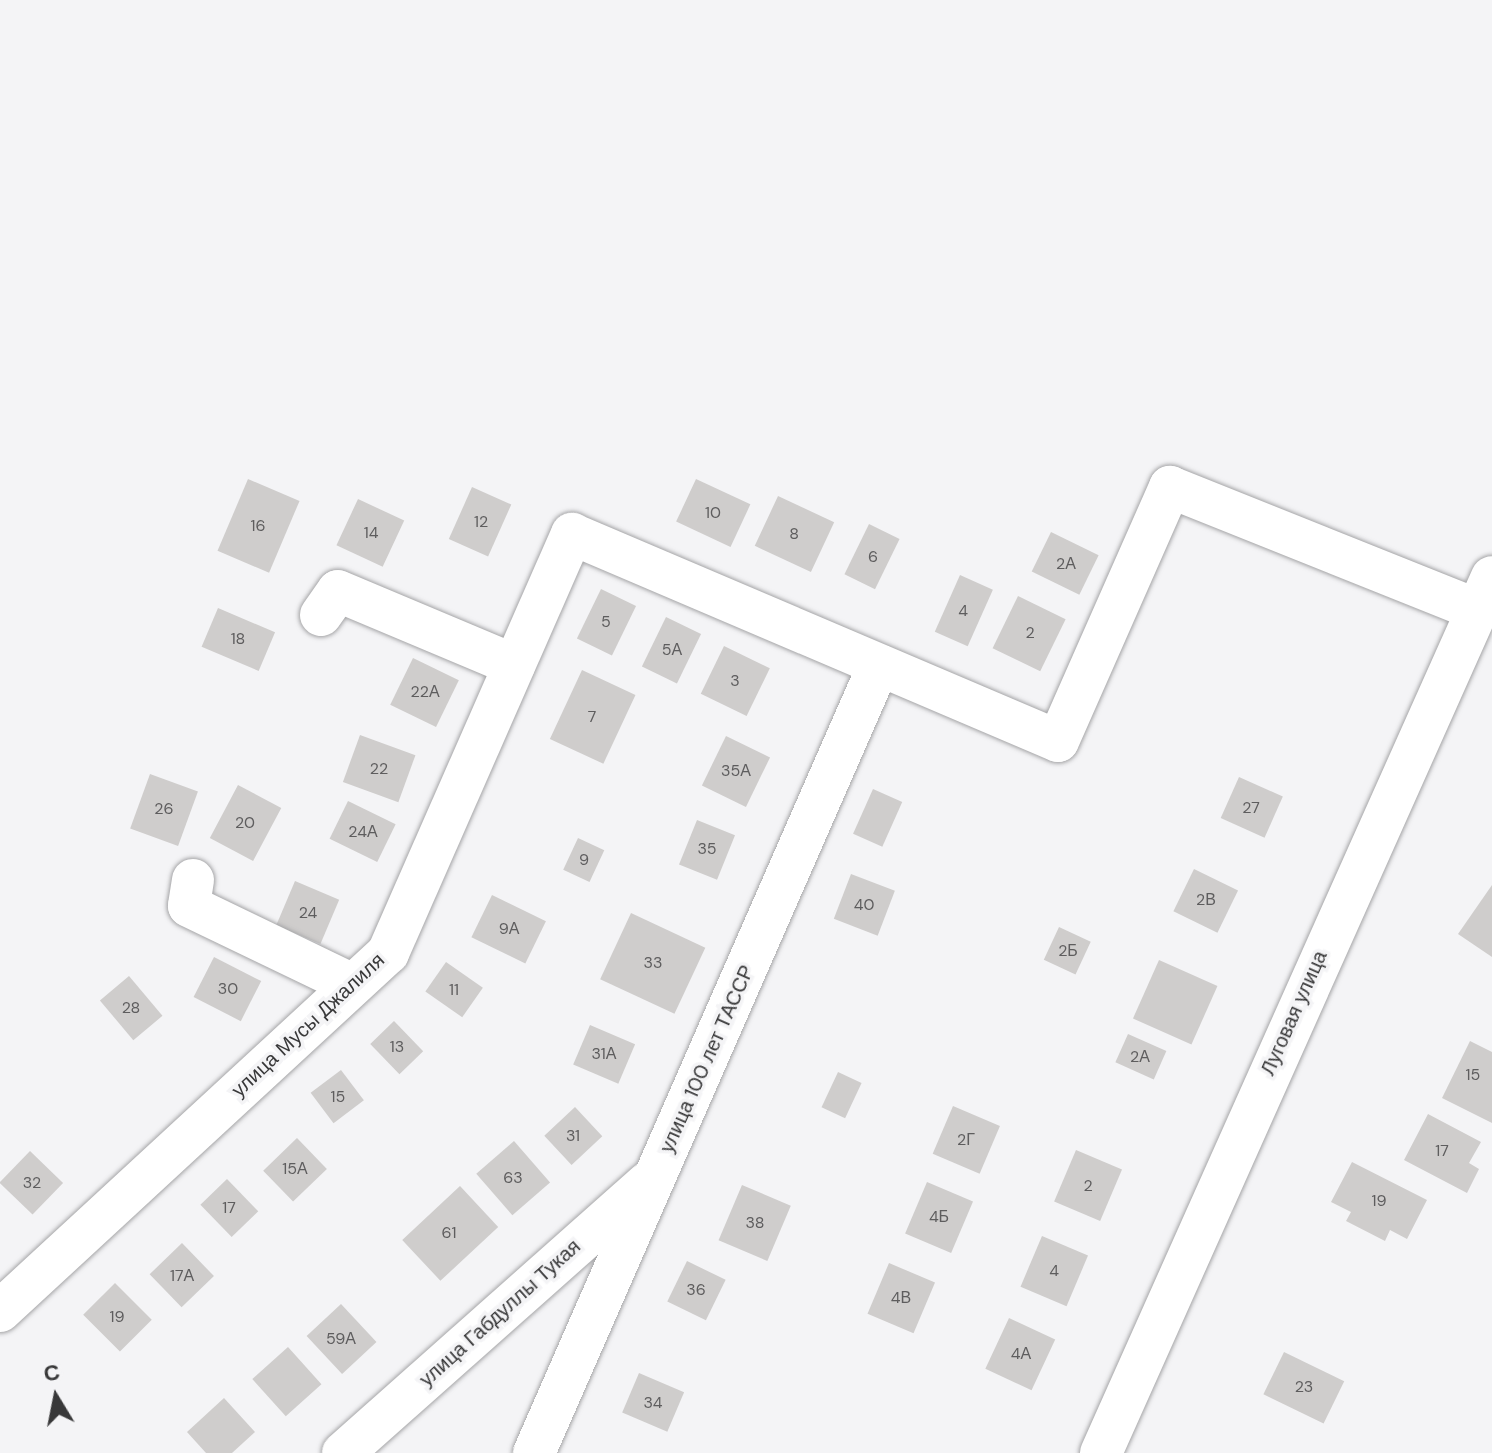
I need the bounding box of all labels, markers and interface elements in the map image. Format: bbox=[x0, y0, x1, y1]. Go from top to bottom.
house number: 10 bbox=[705, 503, 721, 523]
house number: 12 bbox=[474, 512, 488, 532]
house number: 16 bbox=[250, 516, 266, 536]
house number: 14 bbox=[364, 523, 378, 543]
house number: 8 bbox=[789, 524, 799, 544]
house number: 6 bbox=[868, 547, 878, 567]
house number: 2А bbox=[1056, 554, 1076, 574]
house number: 4 bbox=[958, 601, 968, 621]
house number: 5 bbox=[601, 612, 611, 632]
house number: 2 bbox=[1025, 623, 1035, 643]
house number: 18 bbox=[231, 629, 245, 649]
house number: 5А bbox=[662, 640, 682, 660]
house number: 3 bbox=[730, 671, 740, 691]
house number: 22А bbox=[410, 682, 440, 702]
house number: 7 bbox=[588, 707, 596, 727]
house number: 22 bbox=[370, 759, 388, 779]
house number: 35А bbox=[721, 761, 751, 781]
house number: 27 bbox=[1242, 798, 1260, 818]
house number: 26 bbox=[154, 799, 174, 819]
house number: 20 bbox=[235, 813, 255, 833]
house number: 24А bbox=[348, 822, 378, 842]
house number: 35 bbox=[697, 839, 717, 859]
house number: 9 bbox=[579, 850, 589, 870]
house number: 2В bbox=[1196, 890, 1216, 910]
house number: 40 bbox=[854, 895, 874, 915]
house number: 24 bbox=[299, 903, 317, 923]
house number: 9А bbox=[499, 919, 519, 939]
house number: 2Б bbox=[1058, 941, 1078, 961]
street label: Луговая улица bbox=[1256, 947, 1332, 1079]
street label: улица Мусы Джалиля bbox=[227, 948, 389, 1102]
house number: 33 bbox=[644, 953, 662, 973]
street label: улица 100 лет ТАССР bbox=[655, 962, 759, 1156]
house number: 30 bbox=[218, 979, 238, 999]
house number: 11 bbox=[449, 980, 459, 1000]
house number: 28 bbox=[122, 998, 140, 1018]
house number: 13 bbox=[390, 1037, 404, 1057]
house number: 31А bbox=[592, 1044, 616, 1064]
house number: 2А bbox=[1130, 1047, 1150, 1067]
house number: 15 bbox=[1466, 1065, 1480, 1085]
house number: 15 bbox=[331, 1087, 345, 1107]
house number: 31 bbox=[566, 1126, 580, 1146]
house number: 2Г bbox=[957, 1130, 975, 1150]
house number: 17 bbox=[1435, 1141, 1449, 1161]
house number: 15А bbox=[282, 1159, 308, 1179]
house number: 63 bbox=[503, 1168, 523, 1188]
house number: 32 bbox=[23, 1173, 41, 1193]
house number: 2 bbox=[1083, 1176, 1093, 1196]
house number: 19 bbox=[1371, 1191, 1387, 1211]
house number: 17 bbox=[222, 1198, 236, 1218]
house number: 4Б bbox=[929, 1207, 949, 1227]
house number: 38 bbox=[745, 1213, 765, 1233]
house number: 61 bbox=[441, 1223, 457, 1243]
street label: улица Габдуллы Тукая bbox=[415, 1234, 585, 1392]
house number: 4 bbox=[1049, 1261, 1059, 1281]
house number: 17А bbox=[170, 1266, 194, 1286]
house number: 36 bbox=[686, 1280, 706, 1300]
house number: 4В bbox=[891, 1288, 911, 1308]
house number: 19 bbox=[109, 1307, 125, 1327]
house number: 59А bbox=[326, 1329, 356, 1349]
house number: 4А bbox=[1011, 1344, 1031, 1364]
north arrow bbox=[16, 1357, 96, 1437]
text: С bbox=[41, 1357, 62, 1389]
house number: 23 bbox=[1295, 1377, 1313, 1397]
house number: 34 bbox=[643, 1393, 663, 1413]

